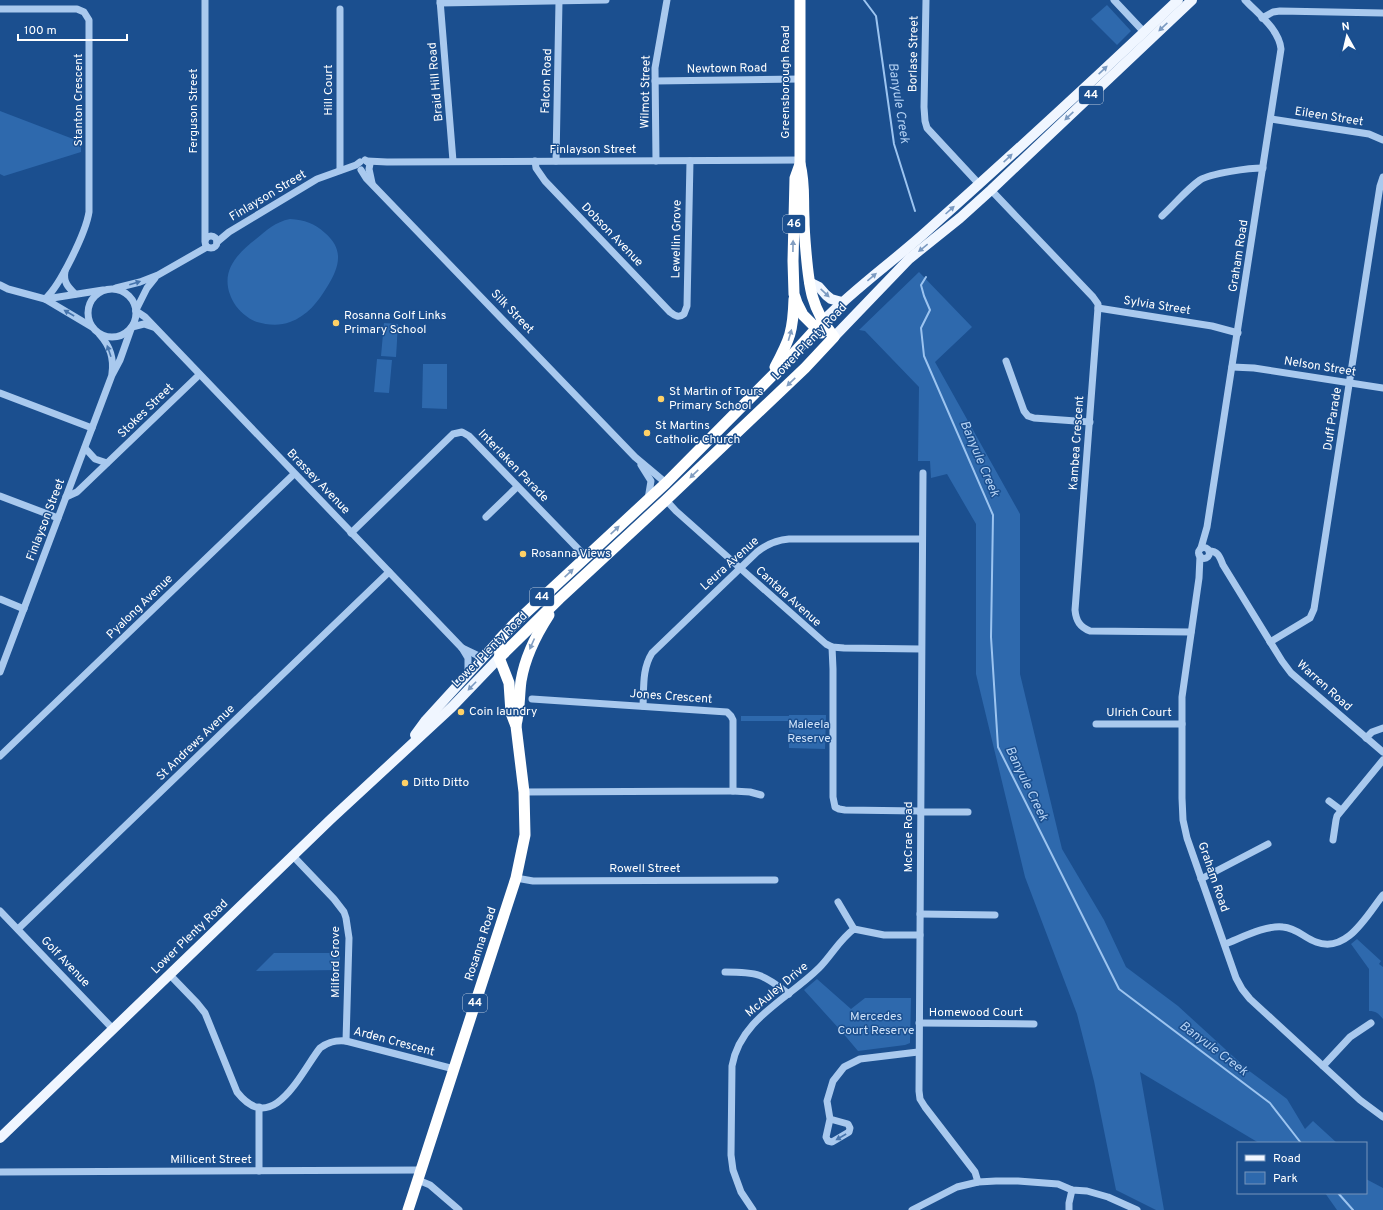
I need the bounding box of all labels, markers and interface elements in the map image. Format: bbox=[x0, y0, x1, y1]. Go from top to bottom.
scale bar bbox=[18, 16, 127, 42]
street label: Borlase Street bbox=[905, 16, 923, 92]
north arrow bbox=[1327, 16, 1367, 56]
text: N bbox=[1341, 20, 1351, 35]
one-way arrow bbox=[1158, 22, 1168, 32]
text: 100 m bbox=[24, 23, 57, 39]
street label: Greensborough Road bbox=[778, 25, 794, 139]
street label: Braid Hill Road bbox=[425, 42, 447, 122]
street label: Falcon Road bbox=[538, 48, 556, 114]
street label: Stanton Crescent bbox=[71, 54, 87, 146]
street label: Wilmot Street bbox=[637, 55, 655, 129]
street label: Newtown Road bbox=[687, 60, 767, 78]
water label: Banyule Creek bbox=[884, 62, 912, 145]
street label: Hill Court bbox=[321, 64, 337, 116]
one-way arrow bbox=[1098, 65, 1108, 75]
street label: Ferguson Street bbox=[186, 69, 202, 154]
road number: 44 bbox=[1079, 86, 1103, 104]
street label: Eileen Street bbox=[1294, 104, 1364, 130]
one-way arrow bbox=[1064, 111, 1074, 121]
street label: Finlayson Street bbox=[550, 142, 636, 158]
one-way arrow bbox=[1003, 153, 1013, 163]
street label: Finlayson Street bbox=[227, 167, 309, 225]
street label: Dobson Avenue bbox=[578, 200, 646, 270]
street label: Lewellin Grove bbox=[668, 200, 686, 278]
one-way arrow bbox=[945, 206, 955, 215]
road number: 46 bbox=[783, 215, 805, 233]
street label: Graham Road bbox=[1225, 219, 1253, 293]
one-way arrow bbox=[790, 240, 797, 252]
one-way arrow bbox=[918, 243, 929, 252]
one-way arrow bbox=[866, 273, 877, 282]
one-way arrow bbox=[130, 280, 142, 286]
street label: Silk Street bbox=[487, 286, 537, 338]
one-way arrow bbox=[820, 288, 830, 298]
street label: Sylvia Street bbox=[1122, 293, 1192, 319]
street label: Lower Plenty Road bbox=[769, 300, 851, 384]
place label: Rosanna Golf Links Primary School bbox=[344, 308, 446, 338]
one-way arrow bbox=[64, 309, 75, 316]
marker: Rosanna Golf Links Primary School bbox=[331, 318, 341, 328]
one-way arrow bbox=[787, 328, 793, 340]
one-way arrow bbox=[106, 344, 112, 356]
street label: Nelson Street bbox=[1283, 353, 1357, 381]
one-way arrow bbox=[786, 377, 796, 386]
street label: Stokes Street bbox=[115, 380, 177, 442]
place label: St Martin of Tours Primary School bbox=[669, 384, 764, 414]
street label: Duff Parade bbox=[1320, 386, 1346, 452]
marker: St Martin of Tours Primary School bbox=[656, 394, 666, 404]
street label: Kambea Crescent bbox=[1066, 395, 1088, 491]
place label: St Martins Catholic Church bbox=[655, 418, 740, 448]
water label: Banyule Creek bbox=[956, 418, 1002, 500]
street label: Interlaken Parade bbox=[474, 426, 552, 506]
marker: St Martins Catholic Church bbox=[642, 428, 652, 438]
street label: Brassey Avenue bbox=[283, 446, 353, 518]
one-way arrow bbox=[689, 469, 699, 479]
street label: Finlayson Street bbox=[23, 477, 69, 563]
one-way arrow bbox=[610, 526, 620, 535]
street label: Leura Avenue bbox=[697, 534, 763, 594]
place label: Rosanna Views bbox=[531, 546, 611, 562]
marker: Rosanna Views bbox=[518, 549, 528, 559]
street label: Cantala Avenue bbox=[752, 563, 824, 631]
one-way arrow bbox=[564, 568, 574, 578]
street label: Pyalong Avenue bbox=[103, 571, 177, 643]
road number: 44 bbox=[530, 588, 554, 606]
street label: Lower Plenty Road bbox=[449, 609, 531, 691]
one-way arrow bbox=[529, 639, 535, 650]
street label: Warren Road bbox=[1293, 657, 1355, 715]
one-way arrow bbox=[467, 681, 477, 691]
street label: Jones Crescent bbox=[629, 686, 713, 708]
street label: St Andrews Avenue bbox=[153, 701, 239, 785]
place label: Coin laundry bbox=[469, 704, 537, 720]
street label: Ulrich Court bbox=[1106, 705, 1172, 721]
marker: Coin laundry bbox=[456, 707, 466, 717]
park label: Maleela Reserve bbox=[787, 717, 831, 747]
water label: Banyule Creek bbox=[1001, 744, 1051, 824]
place label: Ditto Ditto bbox=[413, 775, 470, 791]
marker: Ditto Ditto bbox=[400, 778, 410, 788]
street label: McCrae Road bbox=[901, 801, 917, 873]
street label: Graham Road bbox=[1194, 840, 1232, 914]
street label: Rowell Street bbox=[609, 861, 681, 877]
street label: Lower Plenty Road bbox=[148, 896, 232, 978]
street label: Rosanna Road bbox=[462, 905, 500, 983]
street label: Milford Grove bbox=[328, 926, 344, 998]
street label: Golf Avenue bbox=[37, 933, 93, 991]
street label: McAuley Drive bbox=[742, 959, 812, 1021]
road number: 44 bbox=[463, 994, 487, 1012]
street label: Homewood Court bbox=[929, 1005, 1023, 1021]
park label: Mercedes Court Reserve bbox=[838, 1009, 914, 1039]
water label: Banyule Creek bbox=[1176, 1018, 1251, 1080]
street label: Arden Crescent bbox=[352, 1024, 436, 1060]
one-way arrow bbox=[835, 1133, 847, 1140]
legend bbox=[1237, 1142, 1367, 1194]
text: Road bbox=[1273, 1151, 1301, 1167]
street label: Millicent Street bbox=[170, 1152, 252, 1168]
text: Park bbox=[1273, 1171, 1298, 1187]

